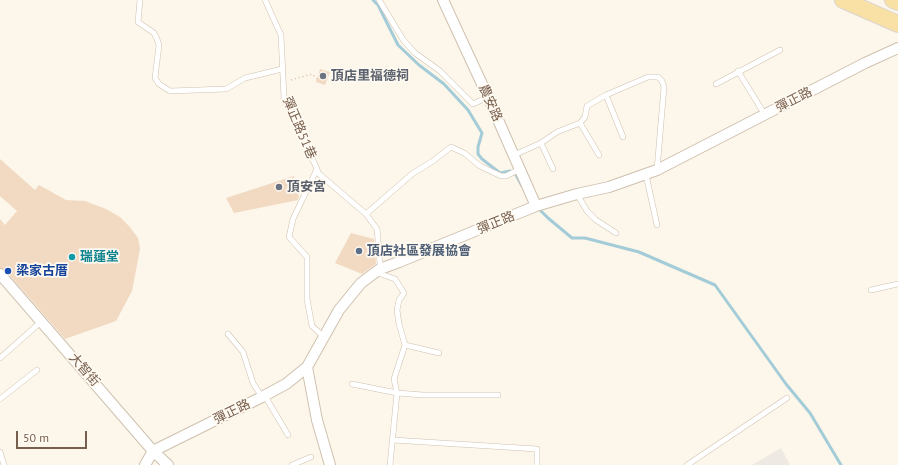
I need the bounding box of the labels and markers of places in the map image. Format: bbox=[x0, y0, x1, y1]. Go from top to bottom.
place label: 頂店里福德祠 bbox=[331, 68, 409, 84]
marker: 頂店里福德祠 bbox=[318, 71, 328, 81]
place label: 頂安宮 bbox=[287, 179, 326, 195]
marker: 頂安宮 bbox=[274, 182, 284, 192]
place label: 頂店社區發展協會 bbox=[367, 243, 471, 259]
marker: 頂店社區發展協會 bbox=[354, 246, 364, 256]
place label: 瑞蓮堂 bbox=[80, 249, 119, 265]
marker: 瑞蓮堂 bbox=[67, 252, 77, 262]
place label: 梁家古厝 bbox=[16, 263, 68, 279]
marker: 梁家古厝 bbox=[3, 266, 13, 276]

